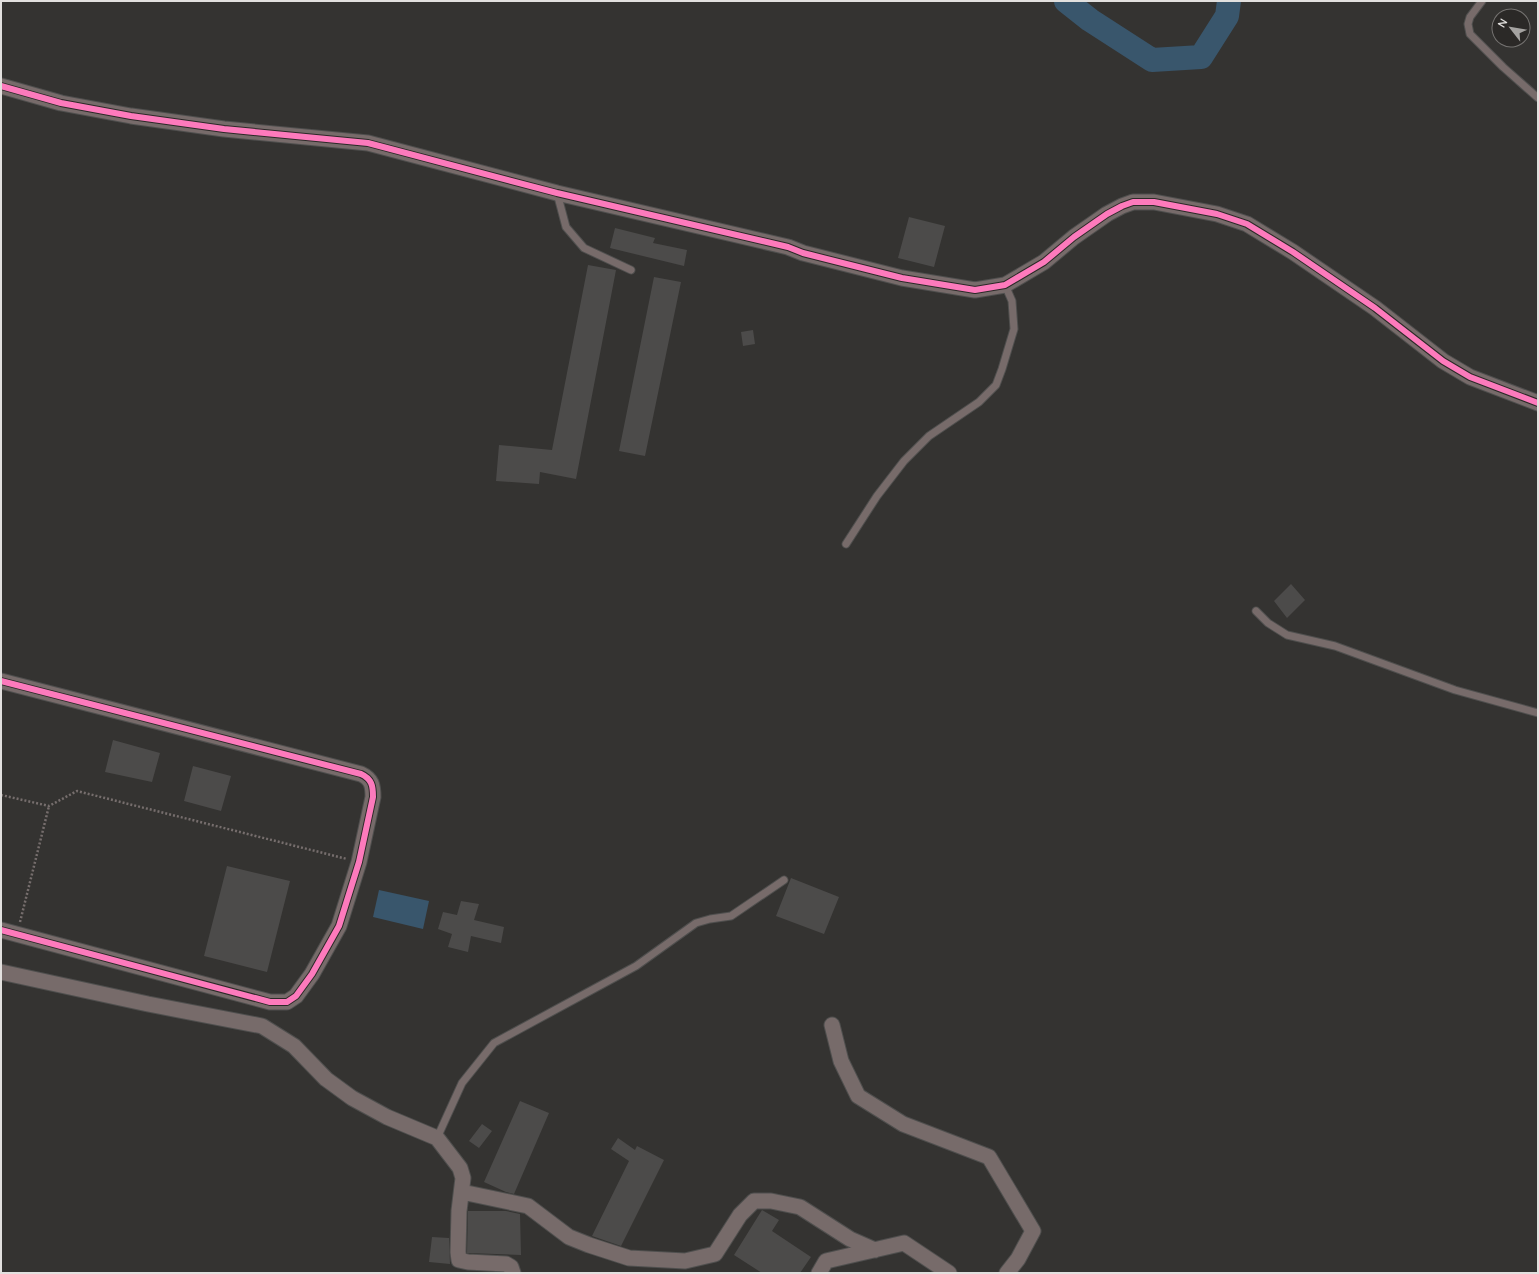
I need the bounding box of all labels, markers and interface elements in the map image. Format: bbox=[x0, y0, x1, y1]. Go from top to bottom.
north arrow bbox=[1491, 8, 1531, 48]
text: N bbox=[1494, 16, 1511, 30]

